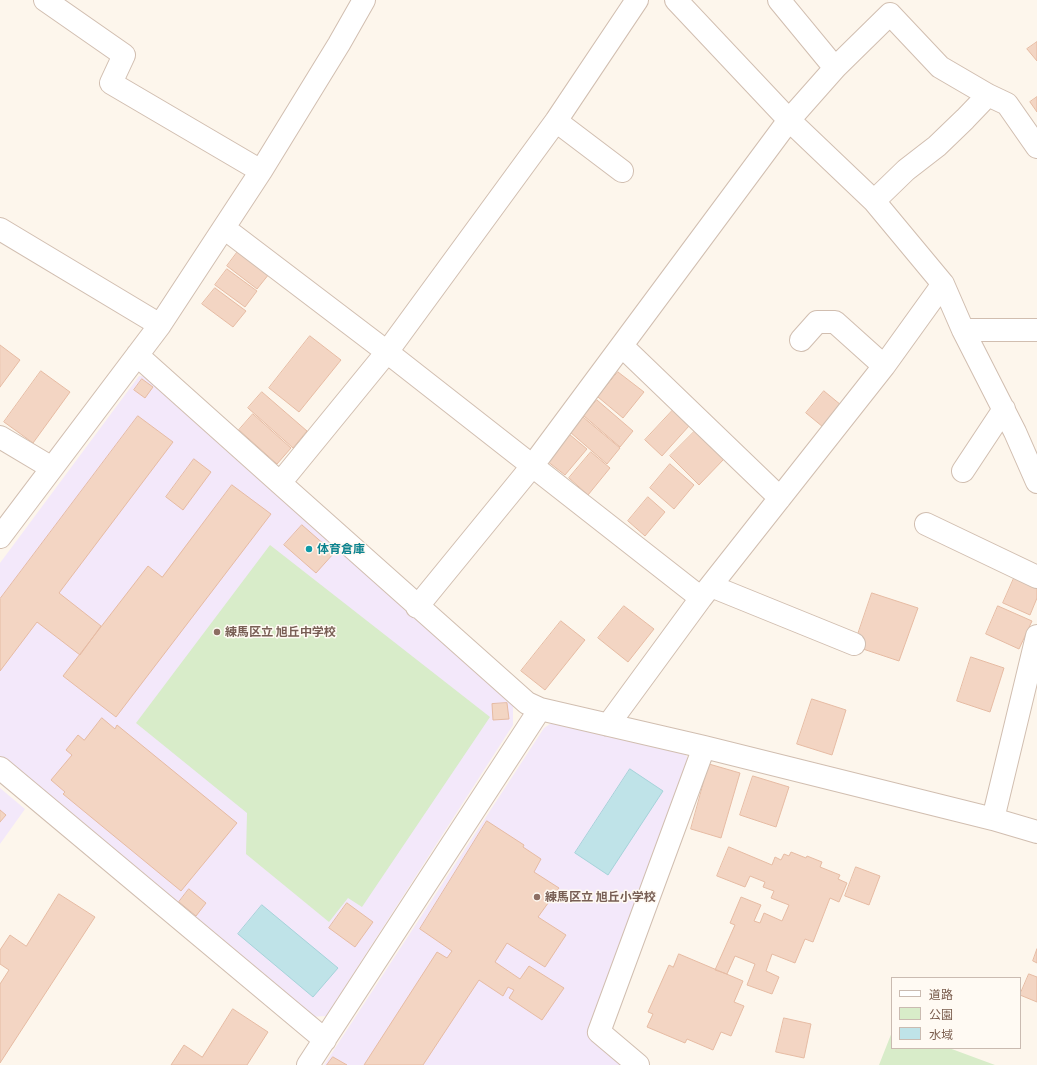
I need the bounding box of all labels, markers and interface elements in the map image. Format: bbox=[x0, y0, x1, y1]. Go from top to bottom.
place label: 体育倉庫 bbox=[317, 542, 365, 556]
marker: 体育倉庫 bbox=[304, 544, 314, 554]
place label: 練馬区立 旭丘中学校 bbox=[225, 625, 336, 639]
marker: 練馬区立 旭丘中学校 bbox=[212, 627, 222, 637]
place label: 練馬区立 旭丘小学校 bbox=[545, 890, 656, 904]
marker: 練馬区立 旭丘小学校 bbox=[532, 892, 542, 902]
legend bbox=[891, 977, 1021, 1049]
text: 道路 bbox=[929, 988, 953, 1001]
text: 公園 bbox=[929, 1008, 953, 1021]
text: 水域 bbox=[929, 1028, 953, 1041]

